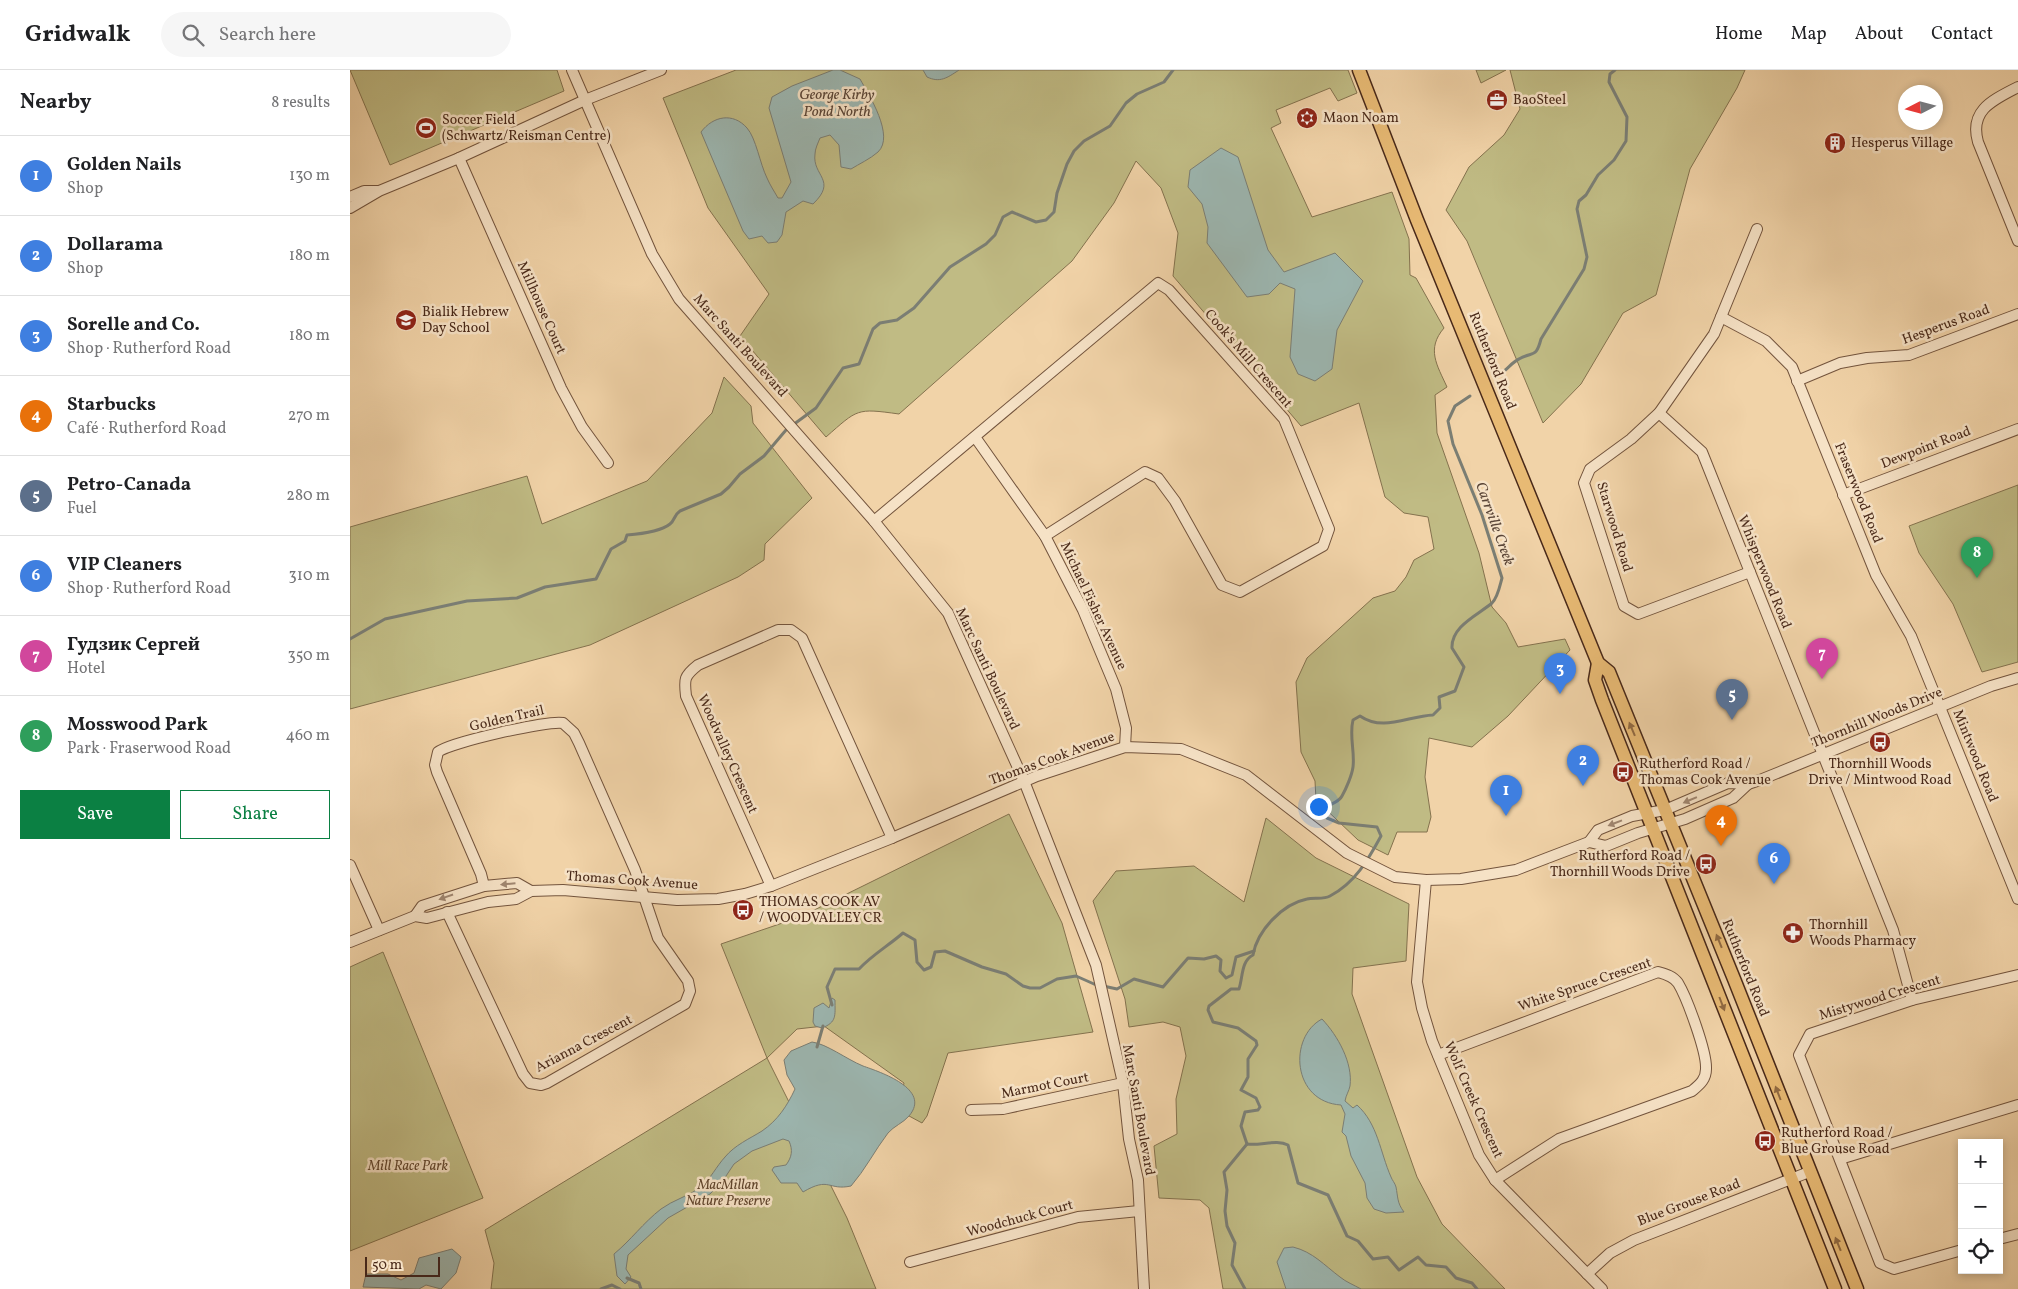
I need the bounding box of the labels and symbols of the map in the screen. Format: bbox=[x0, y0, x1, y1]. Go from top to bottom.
water label: George Kirby Pond North bbox=[799, 85, 875, 123]
north arrow bbox=[1898, 85, 1943, 130]
office icon: BaoSteel bbox=[1485, 88, 1509, 112]
place label: BaoSteel bbox=[1513, 91, 1566, 110]
synagogue icon: Maon Noam bbox=[1295, 106, 1319, 130]
place label: Maon Noam bbox=[1323, 109, 1399, 128]
place label: Soccer Field (Schwartz/Reisman Centre) bbox=[442, 111, 611, 146]
sports icon: Soccer Field (Schwartz/Reisman Centre) bbox=[414, 116, 438, 140]
building icon: Hesperus Village bbox=[1823, 131, 1847, 155]
place label: Hesperus Village bbox=[1851, 134, 1954, 153]
street label: Millhouse Court bbox=[512, 258, 570, 358]
street label: Marc Santi Boulevard bbox=[689, 290, 792, 402]
street label: Hesperus Road bbox=[1900, 300, 1993, 350]
place label: Bialik Hebrew Day School bbox=[422, 303, 509, 338]
street label: Cook's Mill Crescent bbox=[1200, 305, 1296, 413]
school or university icon: Bialik Hebrew Day School bbox=[394, 308, 418, 332]
street label: Rutherford Road bbox=[1464, 309, 1520, 413]
street label: Dewpoint Road bbox=[1878, 422, 1974, 474]
street label: Fraserwood Road bbox=[1829, 440, 1887, 546]
water label: Carrville Creek bbox=[1469, 479, 1519, 569]
street label: Starwood Road bbox=[1591, 480, 1637, 575]
street label: Whisperwood Road bbox=[1733, 512, 1795, 632]
pin: 8 bbox=[1961, 537, 1993, 578]
street label: Michael Fisher Avenue bbox=[1055, 539, 1131, 673]
street label: Marc Santi Boulevard bbox=[950, 605, 1024, 733]
pin: 7 bbox=[1806, 638, 1838, 679]
pin: 3 bbox=[1544, 653, 1576, 694]
pin: 5 bbox=[1716, 679, 1748, 720]
street label: Thornhill Woods Drive bbox=[1809, 683, 1946, 753]
street label: Woodvalley Crescent bbox=[692, 691, 762, 817]
street label: Golden Trail bbox=[468, 701, 546, 737]
street label: Mintwood Road bbox=[1948, 707, 2002, 805]
one-way arrow bbox=[1628, 722, 1636, 737]
street label: Thomas Cook Avenue bbox=[987, 727, 1118, 790]
bus stop icon: Thornhill Woods Drive / Mintwood Road bbox=[1868, 730, 1892, 754]
pin: 2 bbox=[1567, 745, 1599, 786]
place label: Rutherford Road / Thomas Cook Avenue bbox=[1639, 755, 1771, 790]
place label: Thornhill Woods Drive / Mintwood Road bbox=[1808, 755, 1952, 790]
bus stop icon: Rutherford Road / Thomas Cook Avenue bbox=[1611, 760, 1635, 784]
pin: 1 bbox=[1490, 775, 1522, 816]
your location bbox=[1306, 794, 1332, 820]
one-way arrow bbox=[1683, 796, 1697, 804]
pin: 4 bbox=[1705, 805, 1737, 846]
one-way arrow bbox=[1607, 819, 1622, 827]
pin: 6 bbox=[1758, 843, 1790, 884]
place label: Rutherford Road / Thornhill Woods Drive bbox=[1550, 847, 1690, 882]
bus stop icon: Rutherford Road / Thornhill Woods Drive bbox=[1694, 852, 1718, 876]
street label: Thomas Cook Avenue bbox=[566, 867, 699, 895]
one-way arrow bbox=[500, 881, 516, 889]
place label: THOMAS COOK AV / WOODVALLEY CR bbox=[759, 893, 882, 928]
one-way arrow bbox=[439, 894, 454, 901]
bus stop icon: THOMAS COOK AV / WOODVALLEY CR bbox=[731, 898, 755, 922]
street label: Rutherford Road bbox=[1717, 916, 1773, 1020]
place label: Thornhill Woods Pharmacy bbox=[1809, 916, 1916, 951]
pharmacy icon: Thornhill Woods Pharmacy bbox=[1781, 921, 1805, 945]
one-way arrow bbox=[1715, 934, 1722, 949]
street label: White Spruce Crescent bbox=[1516, 953, 1654, 1017]
street label: Mistywood Crescent bbox=[1817, 970, 1943, 1025]
one-way arrow bbox=[1719, 997, 1727, 1011]
street label: Arianna Crescent bbox=[532, 1010, 636, 1078]
street label: Wolf Creek Crescent bbox=[1439, 1039, 1507, 1161]
street label: Marc Santi Boulevard bbox=[1117, 1043, 1159, 1177]
street label: Marmot Court bbox=[1000, 1068, 1090, 1104]
one-way arrow bbox=[1774, 1086, 1782, 1100]
place label: Rutherford Road / Blue Grouse Road bbox=[1781, 1124, 1893, 1159]
bus stop icon: Rutherford Road / Blue Grouse Road bbox=[1753, 1129, 1777, 1153]
park label: Mill Race Park bbox=[367, 1157, 449, 1176]
street label: Blue Grouse Road bbox=[1635, 1175, 1743, 1231]
park label: MacMillan Nature Preserve bbox=[686, 1176, 770, 1211]
street label: Woodchuck Court bbox=[965, 1196, 1075, 1242]
one-way arrow bbox=[1834, 1236, 1842, 1251]
scale bar bbox=[365, 1254, 440, 1277]

